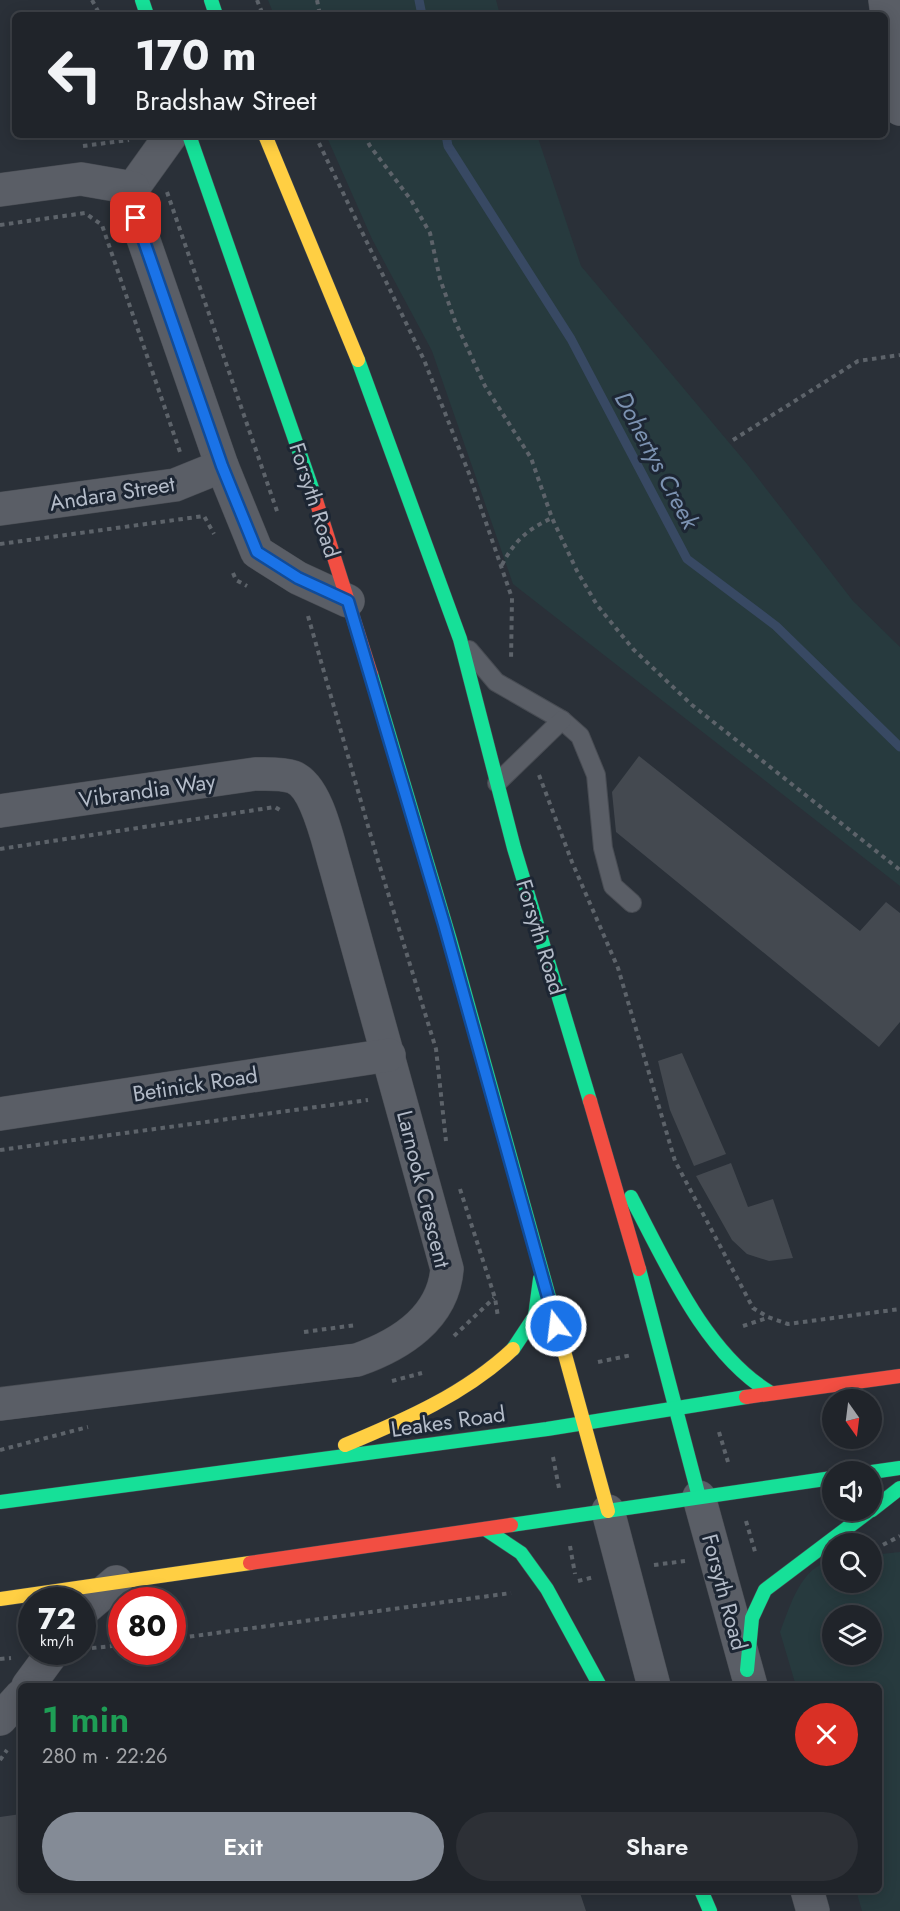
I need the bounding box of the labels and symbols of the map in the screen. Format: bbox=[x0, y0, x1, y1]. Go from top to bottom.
pin bbox=[110, 192, 161, 243]
water label: Dohertys Creek bbox=[606, 385, 709, 536]
street label: Forsyth Road bbox=[281, 438, 349, 562]
street label: Andara Street bbox=[47, 467, 178, 519]
street label: Vibrandia Way bbox=[77, 765, 218, 815]
street label: Forsyth Road bbox=[508, 875, 574, 999]
street label: Betinick Road bbox=[130, 1058, 260, 1110]
street label: Larnook Crescent bbox=[389, 1107, 459, 1272]
position arrow bbox=[524, 1294, 588, 1358]
north arrow bbox=[822, 1389, 882, 1449]
street label: Leakes Road bbox=[389, 1397, 507, 1445]
street label: Forsyth Road bbox=[694, 1530, 756, 1654]
speed limit sign: 80 bbox=[108, 1587, 186, 1665]

